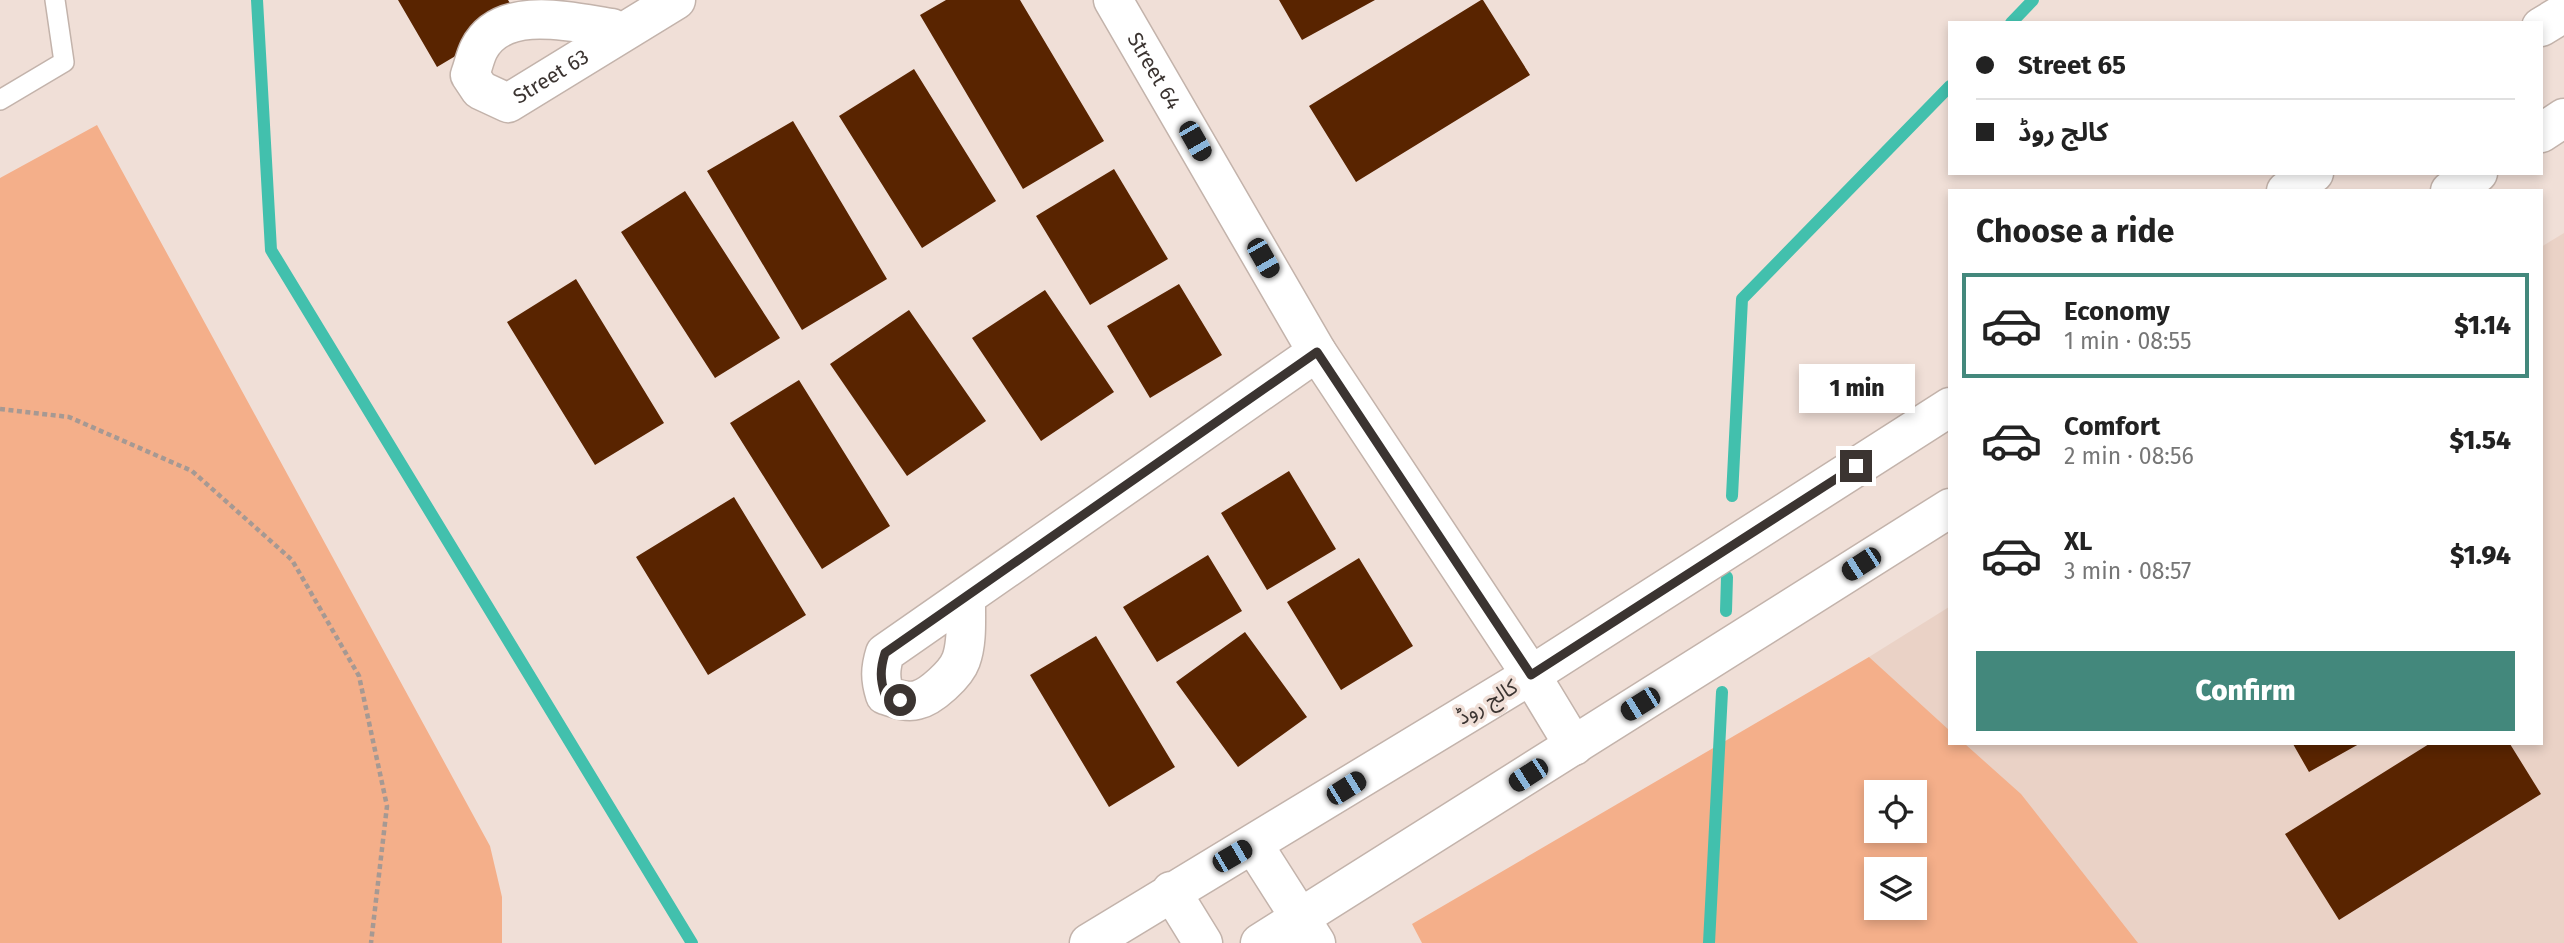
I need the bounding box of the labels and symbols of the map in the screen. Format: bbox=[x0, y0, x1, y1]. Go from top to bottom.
street label: Street 64 bbox=[1122, 28, 1187, 114]
street label: Street 63 bbox=[508, 44, 594, 110]
car bbox=[1176, 118, 1215, 164]
car bbox=[1244, 235, 1283, 281]
callout: 1 min bbox=[1798, 364, 1914, 414]
route end bbox=[1840, 450, 1872, 482]
car bbox=[1838, 544, 1885, 584]
street label: کالج روڈ bbox=[1452, 674, 1524, 732]
route start bbox=[884, 684, 916, 716]
car bbox=[1617, 684, 1664, 724]
car bbox=[1505, 755, 1552, 795]
car bbox=[1323, 768, 1370, 808]
car bbox=[1209, 836, 1256, 876]

